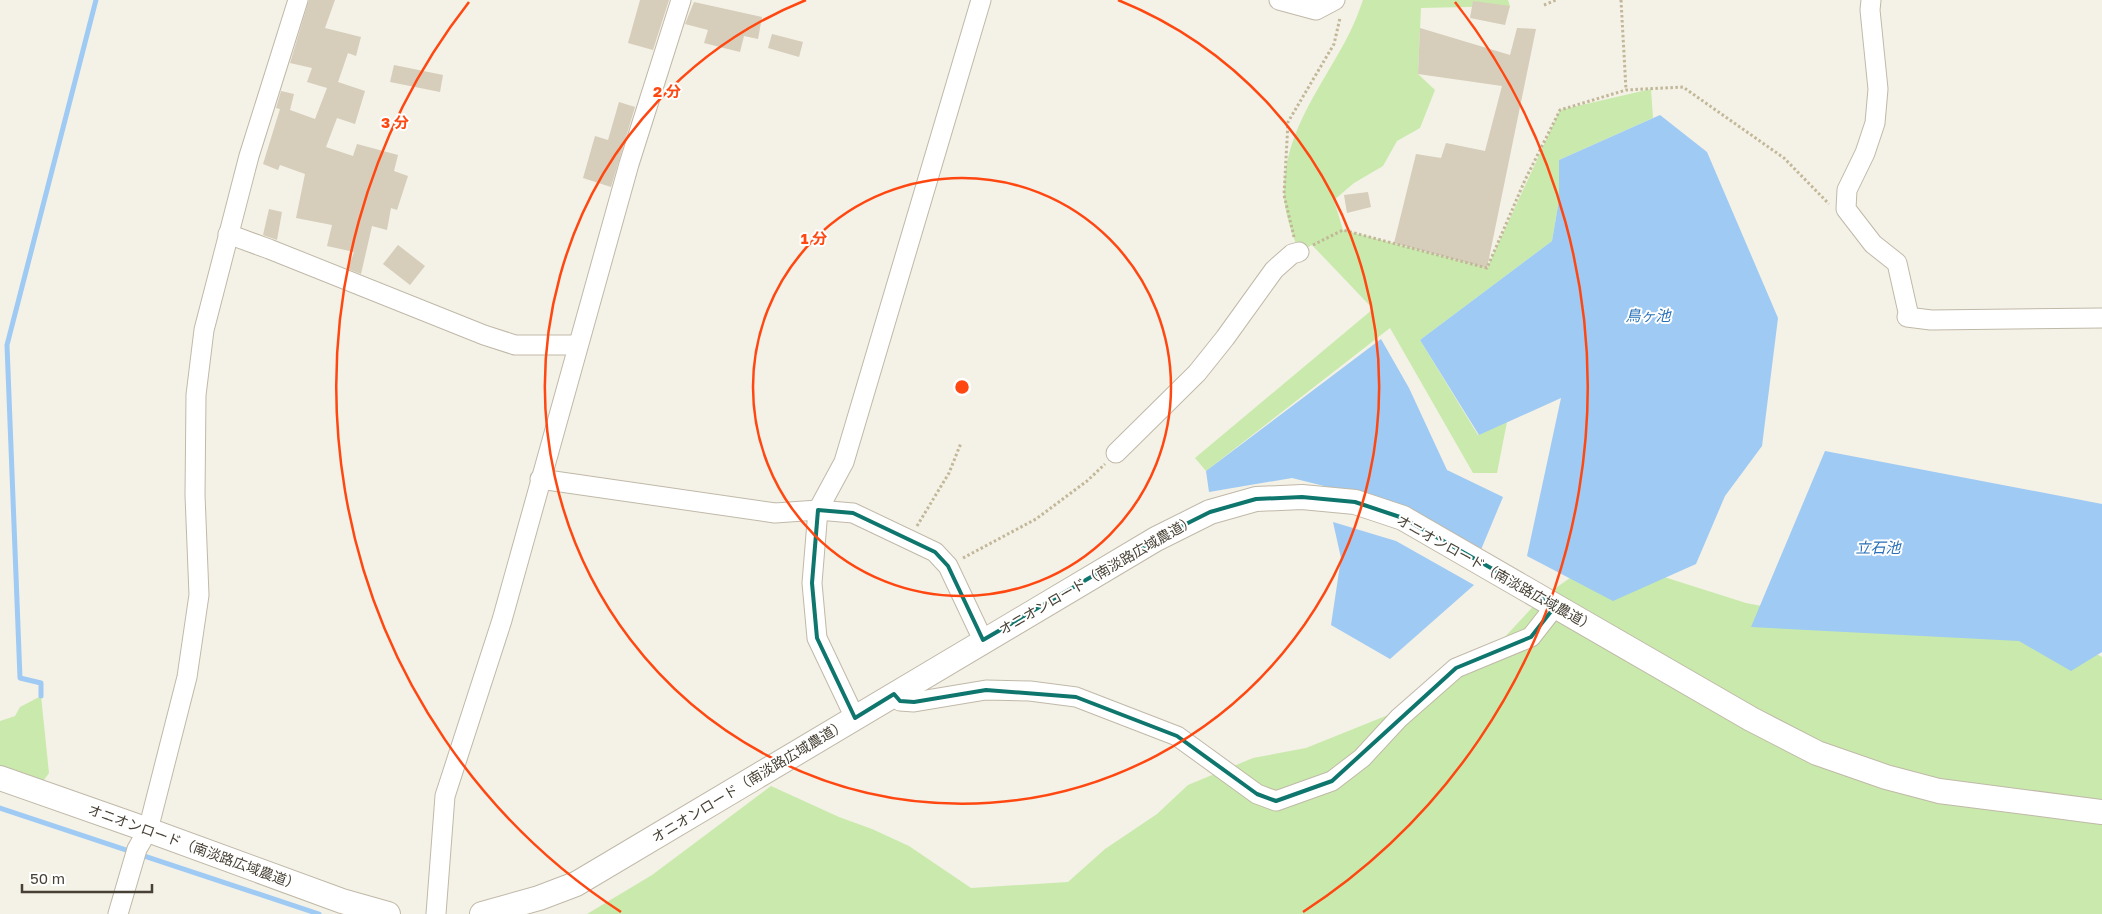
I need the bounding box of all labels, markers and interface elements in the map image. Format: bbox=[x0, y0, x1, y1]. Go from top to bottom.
text: 2 分 bbox=[653, 82, 681, 100]
text: 3 分 bbox=[381, 113, 409, 131]
text: 1 分 bbox=[801, 229, 827, 247]
water label: 鳥ヶ池 bbox=[1625, 306, 1672, 324]
centre of rings bbox=[953, 378, 971, 396]
street label: オニオンロード（南淡路広域農道） bbox=[996, 511, 1198, 638]
street label: オニオンロード（南淡路広域農道） bbox=[1394, 511, 1598, 634]
water label: 立石池 bbox=[1855, 538, 1902, 556]
street label: オニオンロード（南淡路広域農道） bbox=[648, 716, 849, 846]
street label: オニオンロード（南淡路広域農道） bbox=[86, 800, 302, 893]
scale bar bbox=[22, 862, 152, 894]
text: 50 m bbox=[30, 869, 65, 887]

